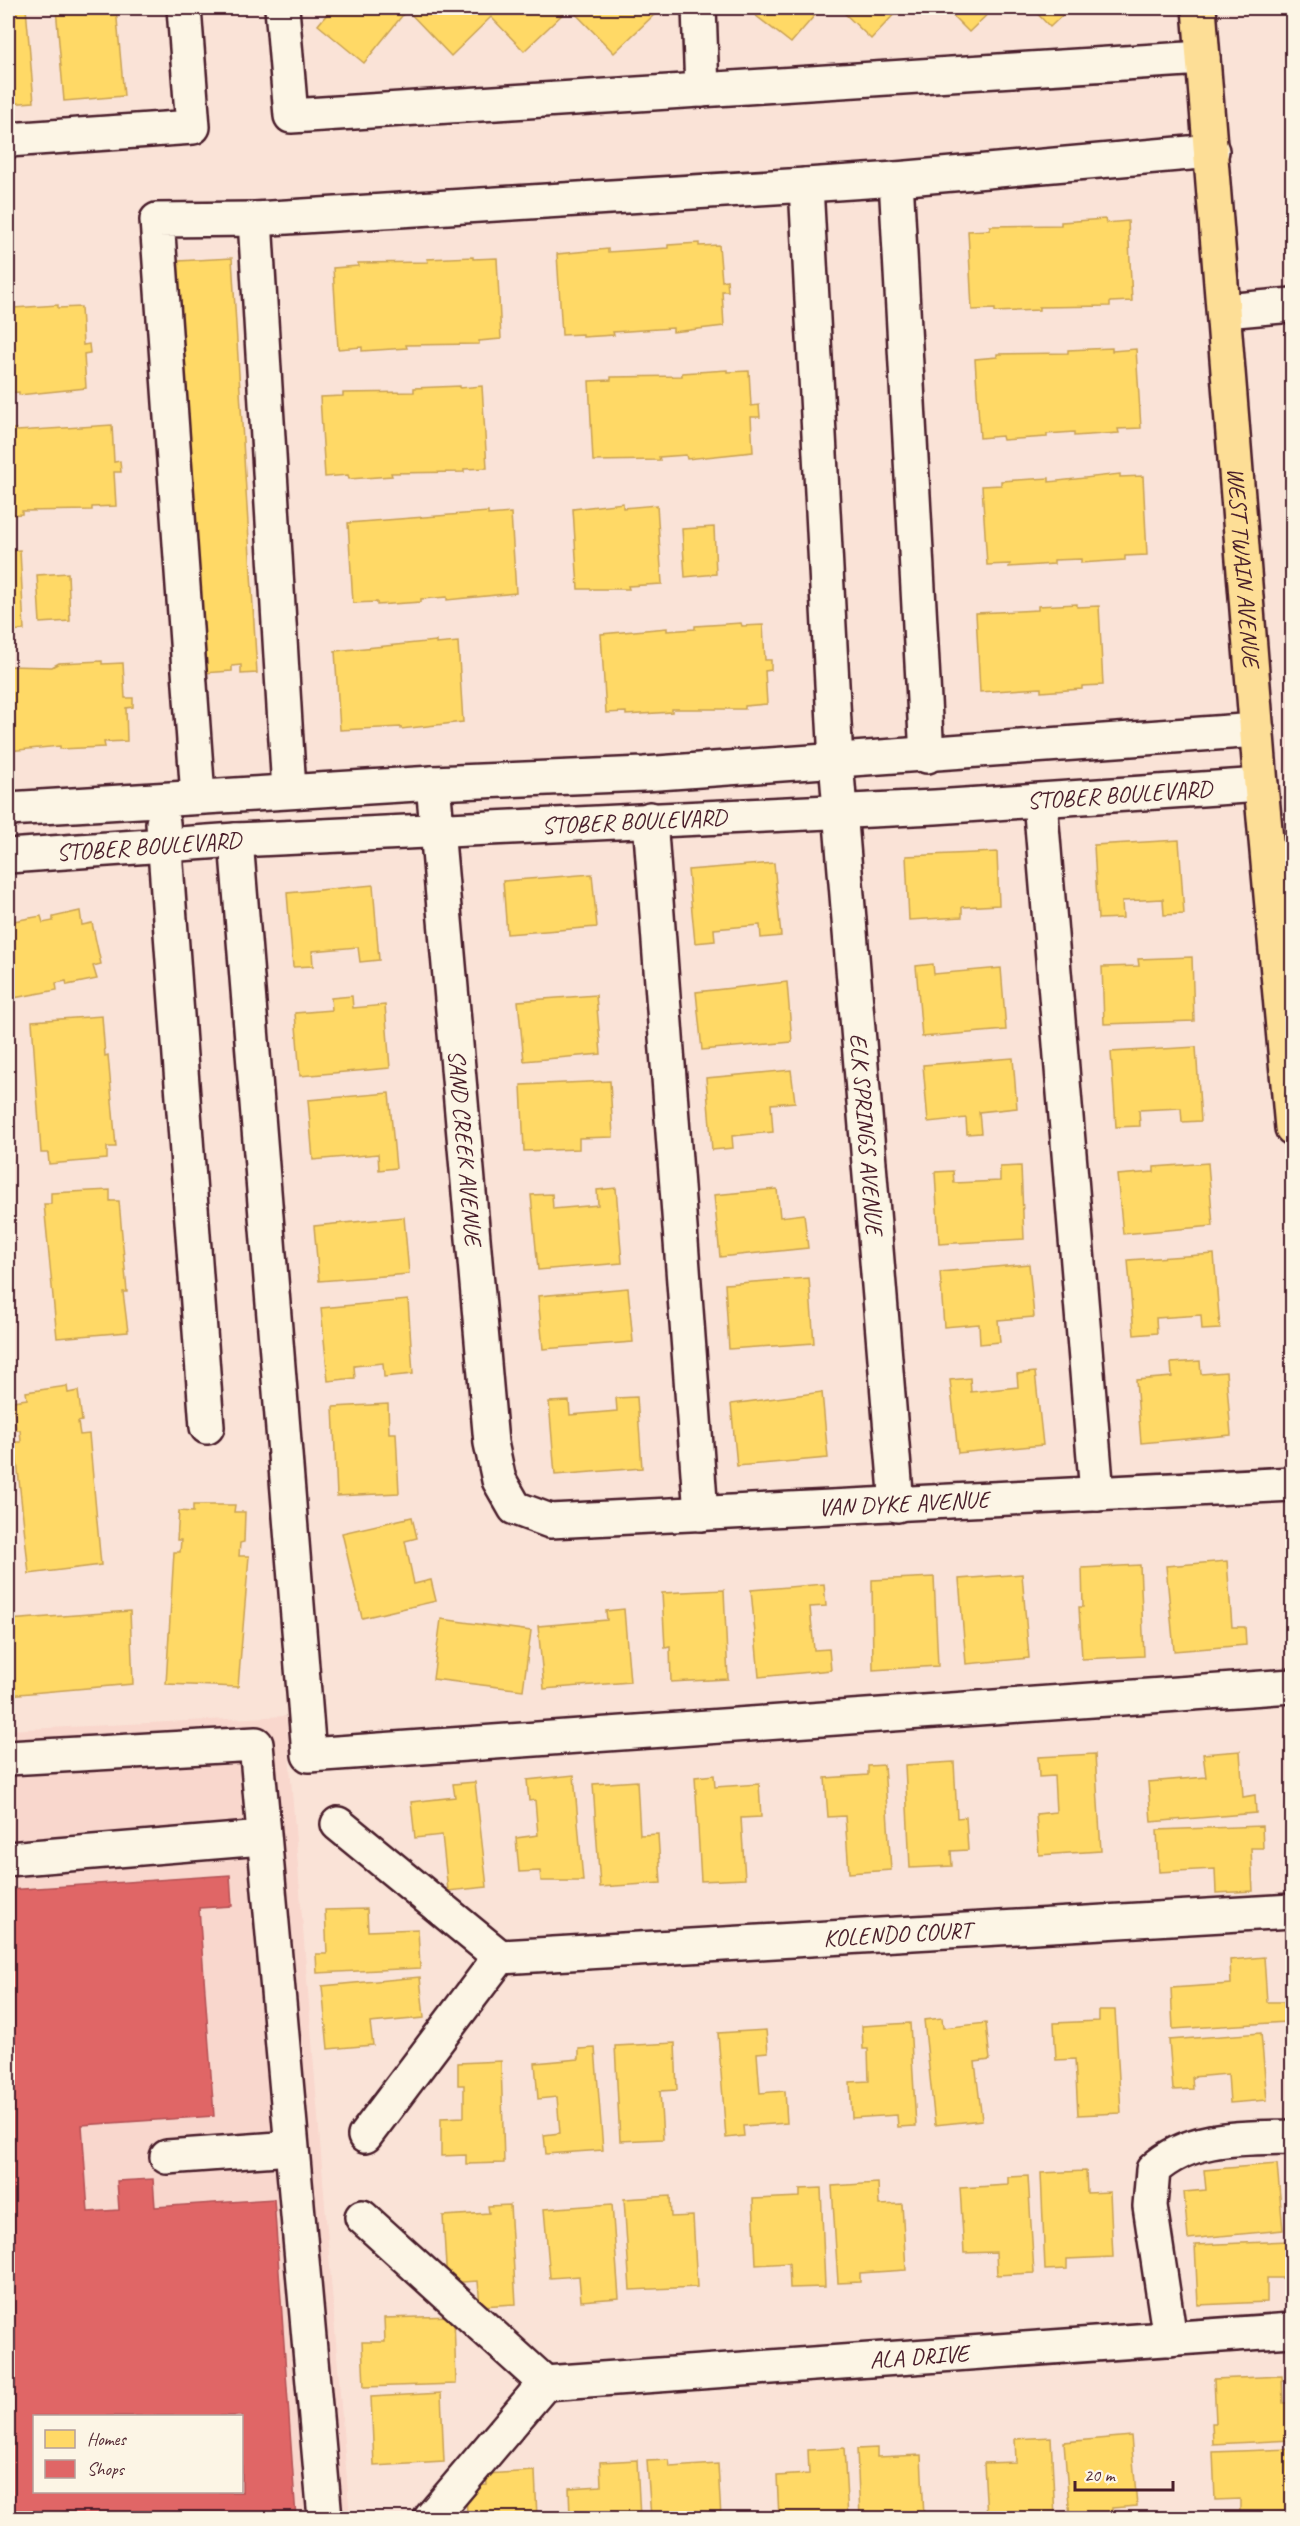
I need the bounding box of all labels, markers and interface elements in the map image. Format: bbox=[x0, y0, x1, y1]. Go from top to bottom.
street label: WEST TWAIN AVENUE bbox=[1221, 466, 1267, 671]
street label: STOBER BOULEVARD bbox=[1026, 773, 1215, 816]
street label: STOBER BOULEVARD bbox=[541, 802, 729, 841]
street label: STOBER BOULEVARD bbox=[55, 825, 244, 868]
street label: ELK SPRINGS AVENUE bbox=[843, 1032, 890, 1238]
street label: SAND CREEK AVENUE bbox=[442, 1049, 489, 1250]
street label: VAN DYKE AVENUE bbox=[817, 1484, 993, 1523]
street label: KOLENDO COURT bbox=[822, 1914, 977, 1953]
street label: ALA DRIVE bbox=[869, 2338, 973, 2375]
legend bbox=[33, 2415, 243, 2493]
text: Homes bbox=[87, 2428, 127, 2450]
scale bar bbox=[1075, 2454, 1172, 2492]
text: Shops bbox=[87, 2458, 126, 2480]
text: 20 m bbox=[1084, 2464, 1117, 2486]

